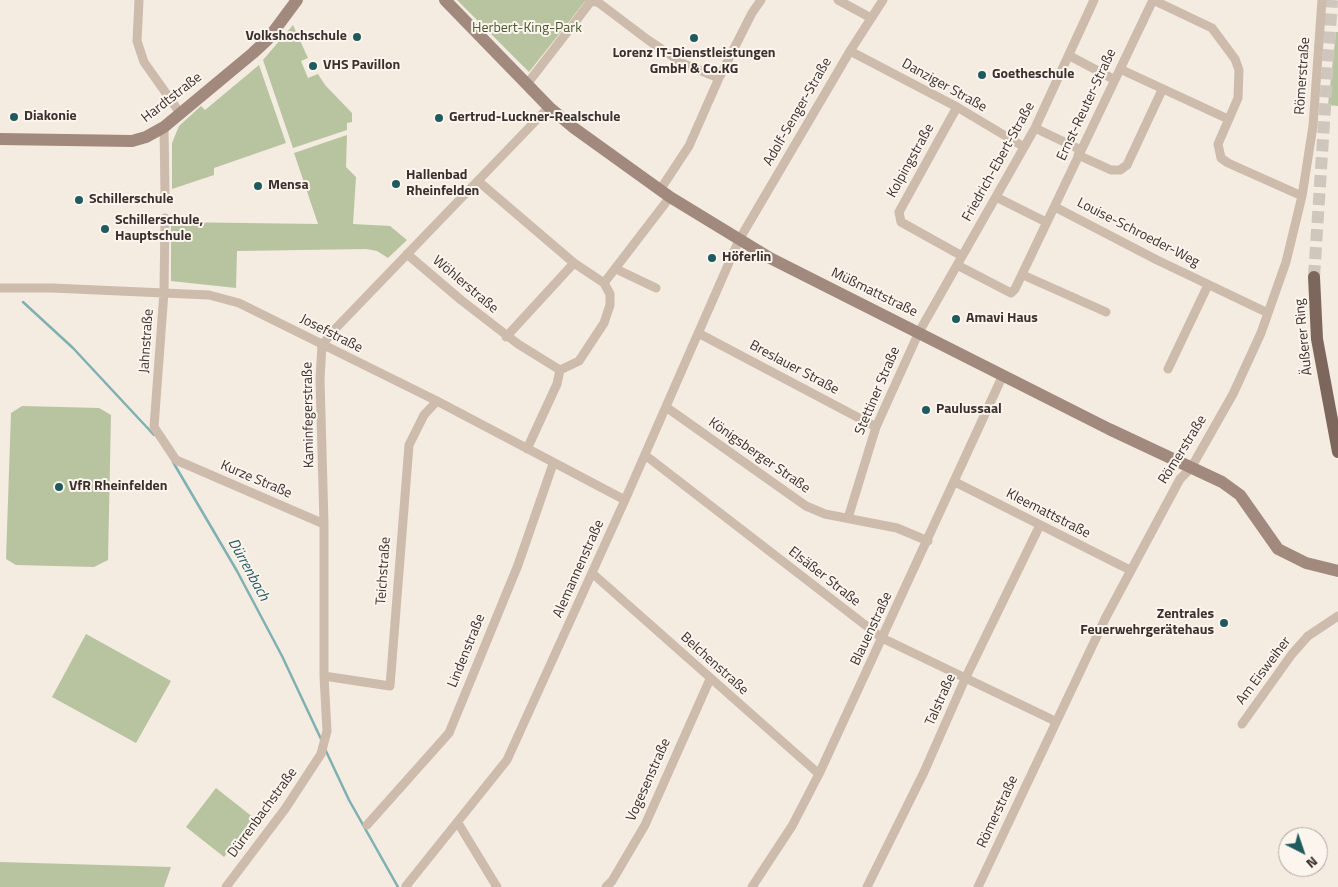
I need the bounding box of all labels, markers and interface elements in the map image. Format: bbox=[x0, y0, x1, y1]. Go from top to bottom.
park label: Herbert-King-Park bbox=[472, 21, 582, 37]
place label: Volkshochschule bbox=[245, 29, 347, 45]
marker: Volkshochschule bbox=[351, 31, 363, 43]
marker: Lorenz IT-Dienstleistungen GmbH & Co.KG bbox=[688, 32, 700, 44]
street label: Römerstraße bbox=[1292, 37, 1314, 115]
place label: Lorenz IT-Dienstleistungen GmbH & Co.KG bbox=[612, 46, 776, 78]
street label: Ernst-Reuter-Straße bbox=[1054, 46, 1120, 164]
street label: Adolf-Senger-Straße bbox=[760, 55, 836, 169]
street label: Danziger Straße bbox=[899, 56, 989, 116]
place label: VHS Pavillon bbox=[323, 58, 400, 74]
marker: VHS Pavillon bbox=[307, 60, 319, 72]
place label: Goetheschule bbox=[992, 67, 1074, 83]
street label: Hardtstraße bbox=[139, 69, 205, 127]
marker: Goetheschule bbox=[976, 69, 988, 81]
street label: Friedrich-Ebert-Straße bbox=[959, 99, 1039, 225]
place label: Diakonie bbox=[24, 109, 77, 125]
place label: Gertrud-Luckner-Realschule bbox=[449, 110, 620, 126]
marker: Diakonie bbox=[8, 111, 20, 123]
marker: Gertrud-Luckner-Realschule bbox=[433, 112, 445, 124]
street label: Kolpingstraße bbox=[884, 121, 938, 201]
place label: Hallenbad Rheinfelden bbox=[406, 168, 479, 200]
place label: Mensa bbox=[268, 178, 309, 194]
marker: Hallenbad Rheinfelden bbox=[390, 178, 402, 190]
marker: Mensa bbox=[252, 180, 264, 192]
place label: Schillerschule bbox=[89, 192, 173, 208]
marker: Schillerschule bbox=[73, 194, 85, 206]
street label: Louise-Schroeder-Weg bbox=[1074, 195, 1202, 271]
place label: Schillerschule, Hauptschule bbox=[115, 213, 203, 246]
marker: Schillerschule, Hauptschule bbox=[99, 223, 111, 235]
place label: Höferlin bbox=[722, 250, 771, 266]
marker: Höferlin bbox=[706, 252, 718, 264]
street label: Wöhlerstraße bbox=[429, 253, 501, 317]
street label: Müßmattstraße bbox=[828, 265, 920, 321]
street label: Äußerer Ring bbox=[1292, 298, 1316, 376]
street label: Jahnstraße bbox=[136, 308, 158, 374]
street label: Josefstraße bbox=[297, 311, 365, 357]
place label: Amavi Haus bbox=[966, 311, 1038, 327]
marker: Amavi Haus bbox=[950, 313, 962, 325]
street label: Breslauer Straße bbox=[746, 337, 842, 399]
street label: Stettiner Straße bbox=[852, 344, 904, 438]
street label: Kaminfegerstraße bbox=[300, 362, 318, 468]
place label: Paulussaal bbox=[936, 402, 1002, 418]
marker: Paulussaal bbox=[920, 404, 932, 416]
street label: Römerstraße bbox=[1155, 413, 1211, 487]
street label: Königsberger Straße bbox=[705, 415, 813, 497]
street label: Kurze Straße bbox=[218, 457, 294, 503]
place label: VfR Rheinfelden bbox=[69, 479, 167, 495]
marker: VfR Rheinfelden bbox=[53, 481, 65, 493]
street label: Kleemattstraße bbox=[1003, 486, 1093, 542]
street label: Alemannenstraße bbox=[550, 517, 608, 621]
water label: Dürrenbach bbox=[223, 536, 273, 604]
street label: Teichstraße bbox=[373, 536, 395, 606]
street label: Elsäßer Straße bbox=[785, 544, 863, 610]
street label: Blauenstraße bbox=[848, 590, 896, 668]
place label: Zentrales Feuerwehrgerätehaus bbox=[1080, 607, 1214, 640]
street label: Lindenstraße bbox=[445, 612, 489, 690]
marker: Zentrales Feuerwehrgerätehaus bbox=[1218, 617, 1230, 629]
street label: Belchenstraße bbox=[677, 629, 751, 699]
street label: Am Eisweiher bbox=[1233, 634, 1295, 708]
street label: Talstraße bbox=[922, 672, 960, 728]
street label: Vogesenstraße bbox=[623, 736, 675, 824]
street label: Dürrenbachstraße bbox=[225, 765, 301, 861]
street label: Römerstraße bbox=[974, 773, 1022, 851]
north arrow bbox=[1278, 827, 1328, 877]
text: N bbox=[1302, 852, 1323, 874]

